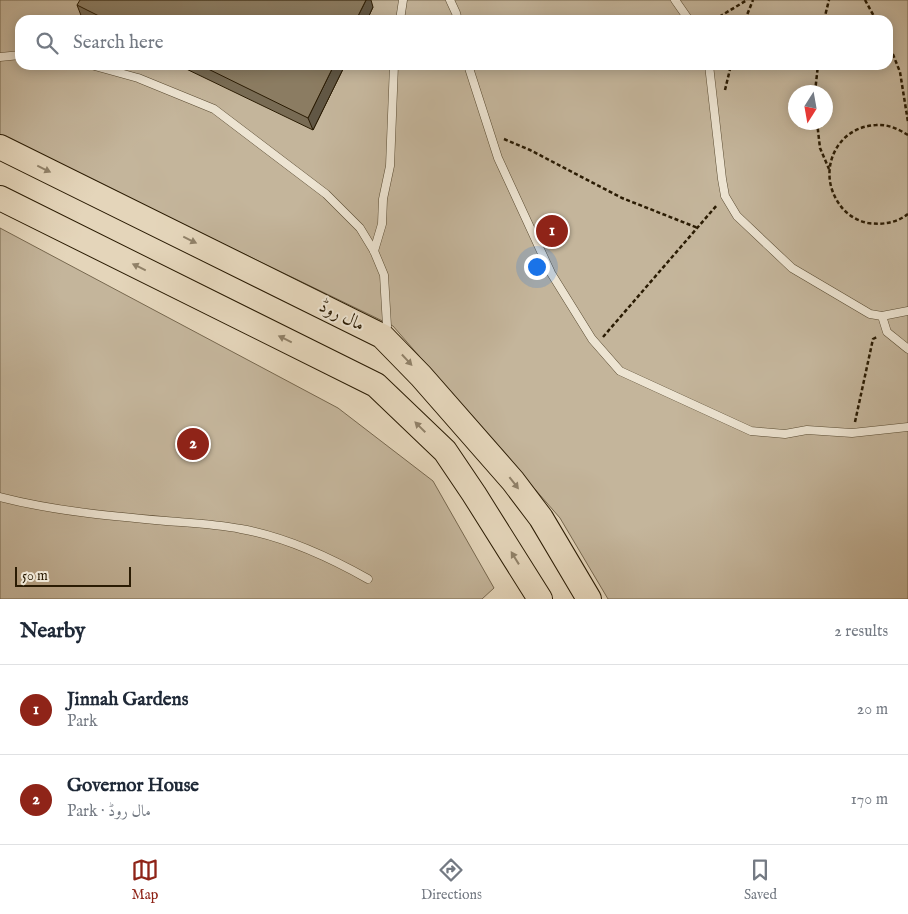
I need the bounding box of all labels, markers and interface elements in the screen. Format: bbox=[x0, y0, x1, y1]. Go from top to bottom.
search box bbox=[15, 15, 893, 70]
icon: search bbox=[33, 29, 61, 57]
text: Search here bbox=[73, 31, 164, 55]
north arrow bbox=[788, 85, 833, 130]
one-way arrow bbox=[37, 165, 51, 173]
pin: 1 bbox=[536, 212, 568, 250]
one-way arrow bbox=[183, 236, 197, 244]
your location bbox=[524, 254, 550, 280]
one-way arrow bbox=[132, 263, 146, 271]
street label: مال روڈ bbox=[315, 295, 368, 337]
one-way arrow bbox=[278, 335, 292, 343]
one-way arrow bbox=[401, 354, 413, 366]
one-way arrow bbox=[414, 421, 426, 433]
pin: 2 bbox=[177, 425, 209, 463]
one-way arrow bbox=[509, 476, 520, 489]
one-way arrow bbox=[510, 551, 519, 564]
scale bar bbox=[15, 564, 131, 587]
text: 50 m bbox=[22, 567, 48, 585]
text: Nearby bbox=[20, 618, 85, 645]
text: 2 results bbox=[834, 622, 888, 642]
text: Jinnah Gardens bbox=[67, 688, 188, 712]
text: 1 bbox=[33, 700, 39, 720]
text: 20 m bbox=[857, 700, 888, 720]
text: Park bbox=[67, 712, 97, 732]
text: Governor House bbox=[67, 774, 199, 798]
text: 2 bbox=[32, 790, 40, 810]
text: 170 m bbox=[851, 790, 888, 810]
text: Park · مال روڈ bbox=[67, 802, 151, 822]
tab: Map bbox=[131, 856, 159, 904]
tab: Directions bbox=[421, 856, 482, 904]
tab: Saved bbox=[744, 856, 777, 904]

